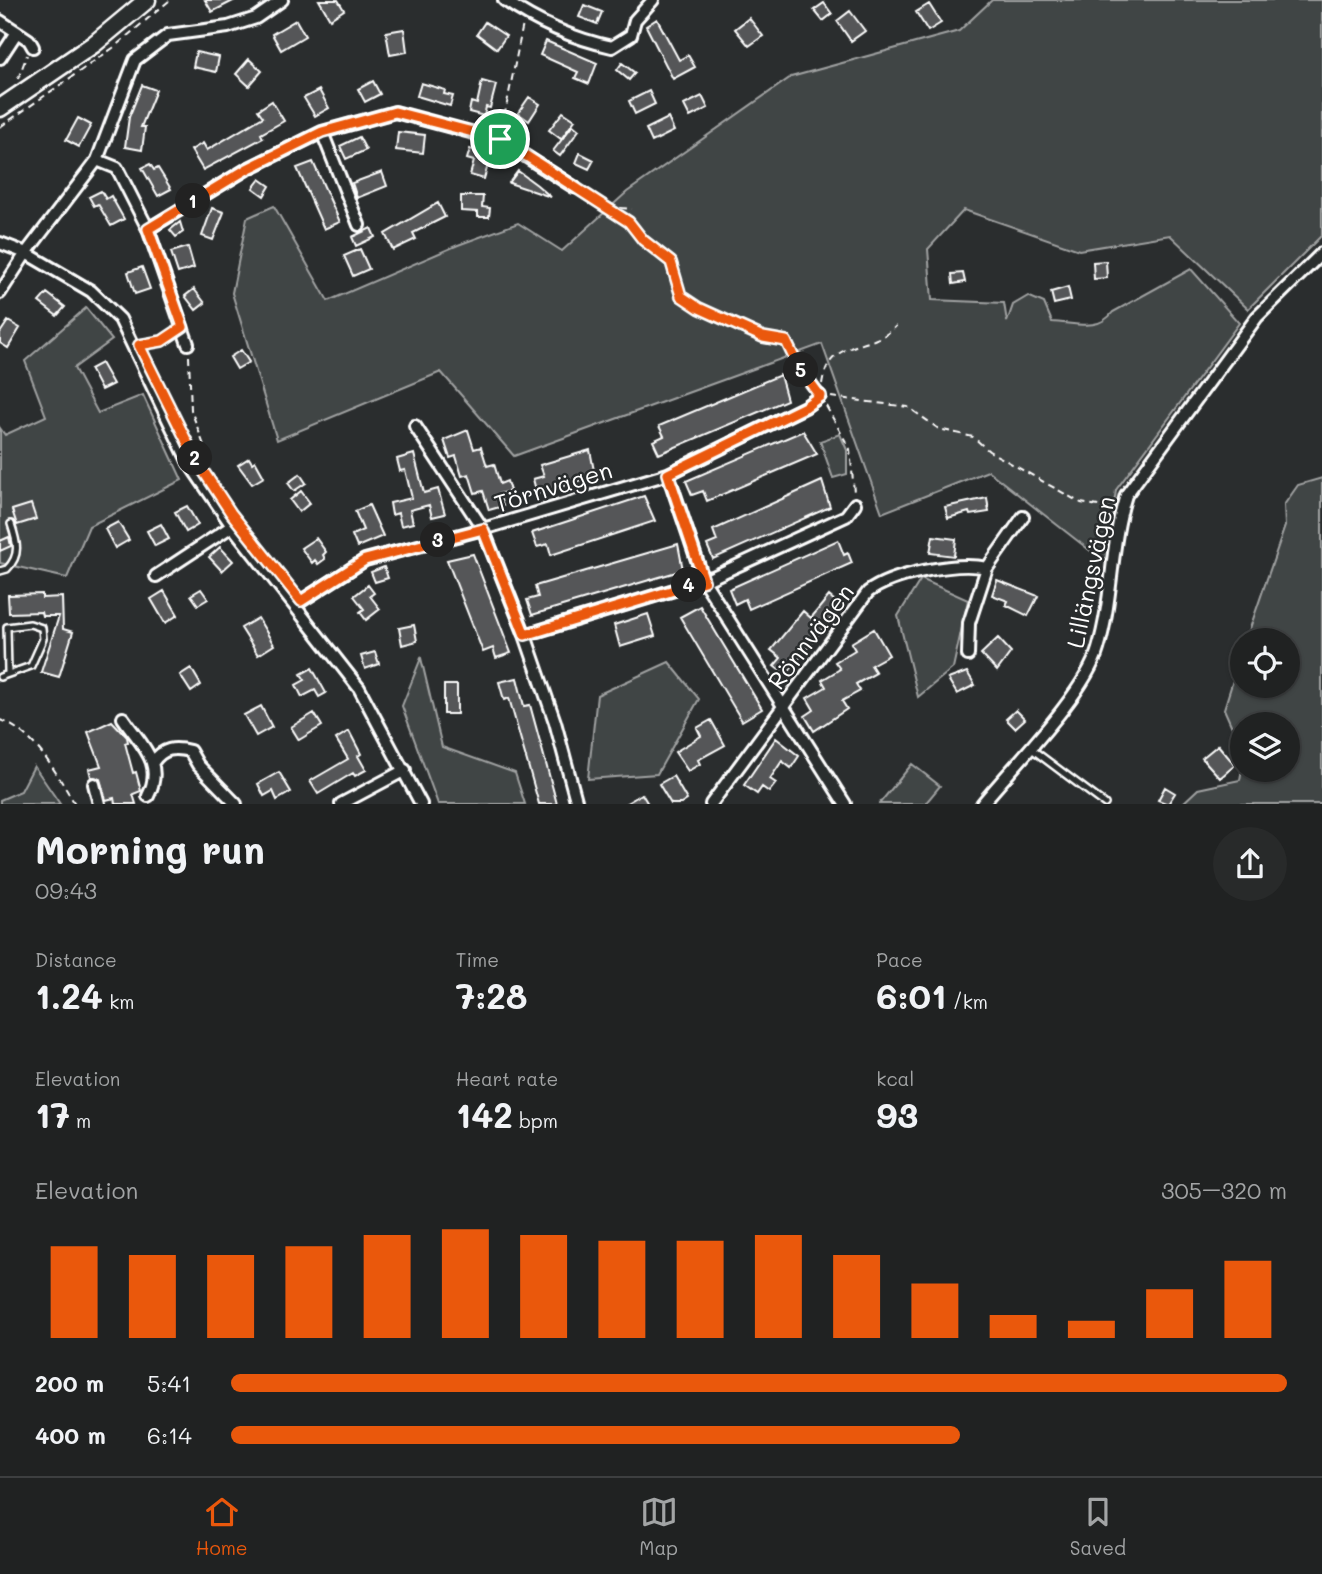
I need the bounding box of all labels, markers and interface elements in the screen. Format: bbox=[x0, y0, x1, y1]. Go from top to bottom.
pin bbox=[470, 109, 530, 169]
icon: arrive bbox=[481, 120, 519, 158]
pin: 1 bbox=[176, 184, 210, 218]
text: 1 bbox=[188, 188, 197, 213]
pin: 5 bbox=[784, 352, 818, 388]
text: 5 bbox=[795, 357, 806, 382]
pin: 2 bbox=[178, 440, 212, 476]
text: 2 bbox=[189, 445, 200, 470]
street label: Törnvägen bbox=[490, 453, 616, 519]
street label: Lillängsvägen bbox=[1059, 493, 1121, 651]
pin: 3 bbox=[420, 522, 456, 558]
text: 3 bbox=[432, 527, 443, 552]
pin: 4 bbox=[672, 568, 706, 602]
text: 4 bbox=[682, 572, 695, 597]
street label: Rönnvägen bbox=[760, 577, 860, 695]
map controls bbox=[1230, 628, 1300, 782]
button: locate bbox=[1230, 628, 1300, 698]
button: layers bbox=[1230, 712, 1300, 782]
text: Morning run bbox=[35, 824, 265, 874]
button: share bbox=[1213, 827, 1287, 901]
text: 09:43 bbox=[35, 875, 97, 905]
text: Distance bbox=[35, 947, 117, 972]
text: Time bbox=[456, 947, 499, 972]
text: Pace bbox=[876, 947, 923, 972]
text: 1.24 bbox=[35, 972, 103, 1018]
text: 7:28 bbox=[456, 972, 528, 1018]
text: 6:01 bbox=[876, 972, 947, 1018]
text: km bbox=[103, 989, 134, 1014]
text: /km bbox=[947, 989, 988, 1014]
text: Elevation bbox=[35, 1066, 120, 1091]
text: Heart rate bbox=[456, 1066, 558, 1091]
text: kcal bbox=[876, 1066, 914, 1091]
text: 17 bbox=[35, 1091, 70, 1137]
text: 142 bbox=[456, 1091, 513, 1137]
text: 93 bbox=[876, 1091, 918, 1137]
text: m bbox=[70, 1108, 91, 1133]
text: bpm bbox=[513, 1108, 558, 1133]
text: Elevation bbox=[35, 1175, 138, 1205]
text: 305–320 m bbox=[1161, 1175, 1287, 1205]
text: 200 m bbox=[35, 1368, 104, 1398]
text: 5:41 bbox=[147, 1368, 191, 1398]
text: 400 m bbox=[35, 1420, 106, 1450]
text: 6:14 bbox=[147, 1420, 192, 1450]
tab: Home bbox=[196, 1493, 248, 1560]
tab: Map bbox=[639, 1493, 678, 1560]
tab: Saved bbox=[1070, 1493, 1126, 1560]

